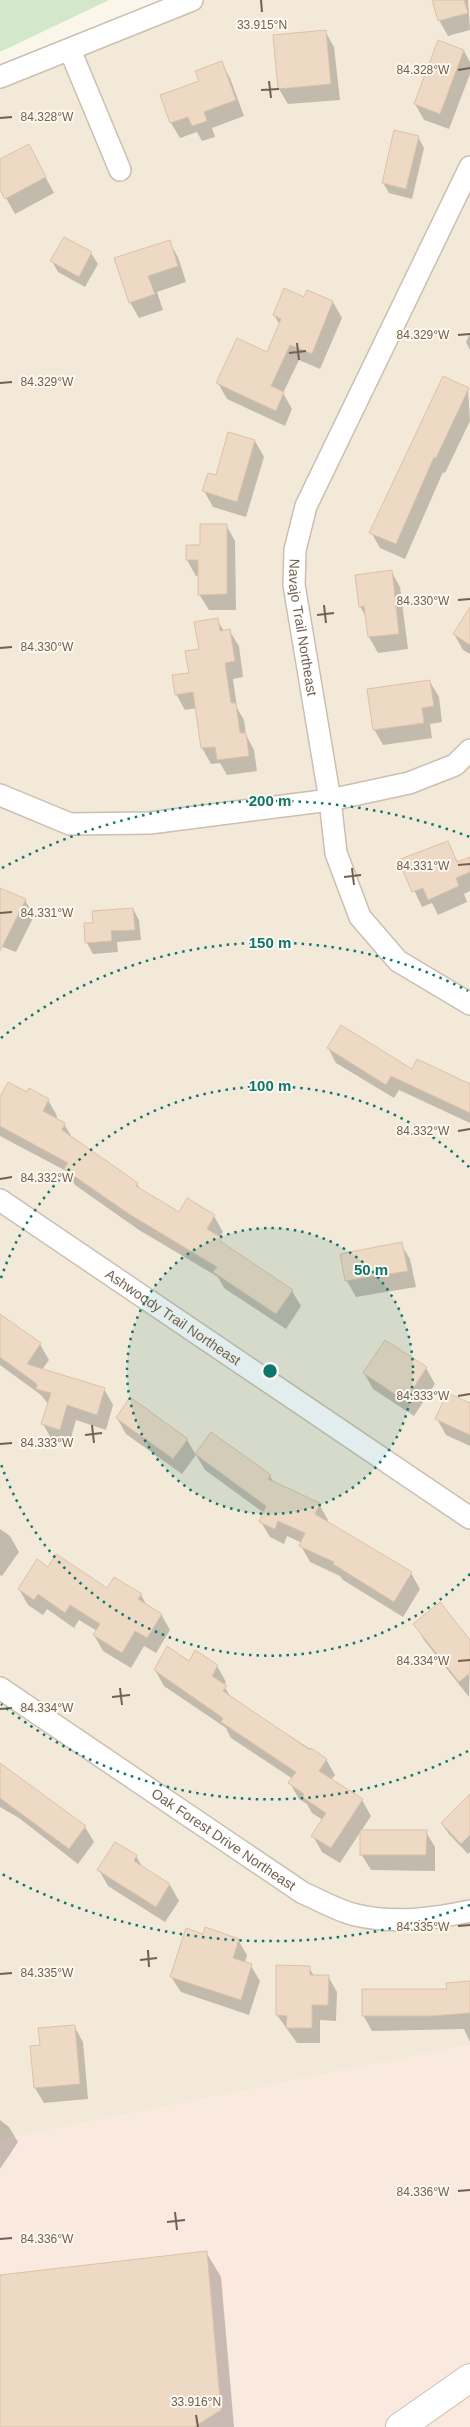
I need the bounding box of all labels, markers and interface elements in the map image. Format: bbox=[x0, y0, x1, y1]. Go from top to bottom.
text: 33.915°N bbox=[237, 18, 287, 32]
text: 84.328°W bbox=[397, 63, 450, 77]
text: 84.328°W bbox=[21, 110, 74, 124]
text: 84.329°W bbox=[397, 328, 450, 342]
text: 84.329°W bbox=[21, 375, 74, 389]
street label: Navajo Trail Northeast bbox=[286, 558, 320, 697]
text: 84.330°W bbox=[397, 594, 450, 608]
text: 84.330°W bbox=[21, 640, 74, 654]
text: 200 m bbox=[249, 792, 291, 809]
text: 84.331°W bbox=[397, 859, 450, 873]
text: 84.331°W bbox=[21, 906, 74, 920]
text: 150 m bbox=[249, 934, 291, 951]
text: 100 m bbox=[249, 1077, 291, 1094]
text: 84.332°W bbox=[397, 1124, 450, 1138]
text: 84.332°W bbox=[21, 1171, 74, 1185]
text: 50 m bbox=[354, 1261, 388, 1278]
street label: Ashwoody Trail Northeast bbox=[102, 1266, 244, 1369]
centre of rings bbox=[261, 1362, 279, 1380]
text: 84.333°W bbox=[397, 1389, 450, 1403]
text: 84.333°W bbox=[21, 1436, 74, 1450]
text: 84.334°W bbox=[397, 1654, 450, 1668]
text: 84.334°W bbox=[21, 1701, 74, 1715]
street label: Oak Forest Drive Northeast bbox=[149, 1785, 299, 1894]
text: 84.335°W bbox=[397, 1920, 450, 1934]
text: 84.335°W bbox=[21, 1966, 74, 1980]
text: 84.336°W bbox=[397, 2185, 450, 2199]
text: 84.336°W bbox=[21, 2232, 74, 2246]
text: 33.916°N bbox=[171, 2395, 221, 2409]

